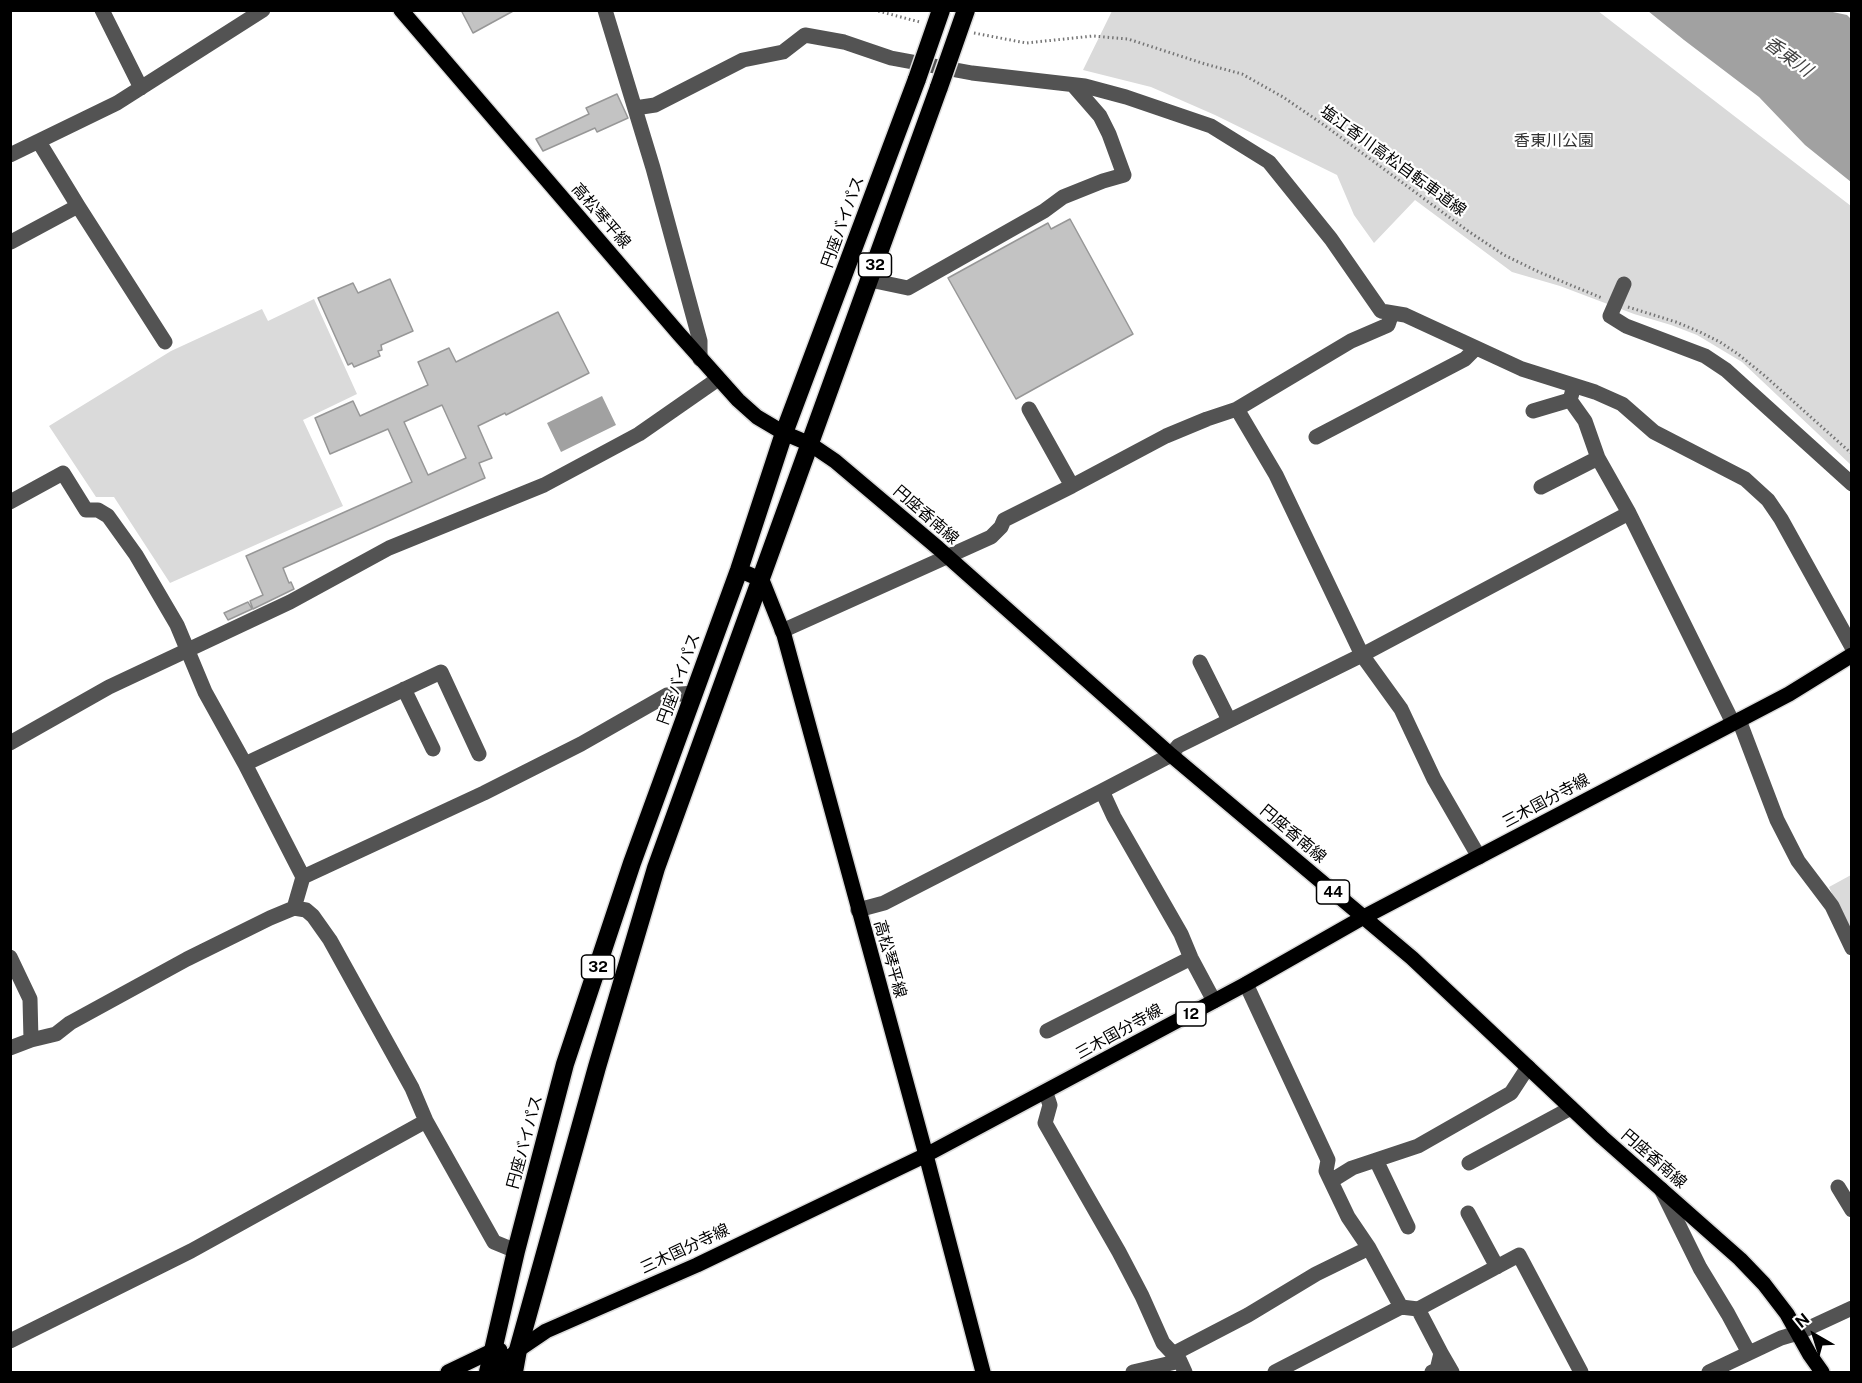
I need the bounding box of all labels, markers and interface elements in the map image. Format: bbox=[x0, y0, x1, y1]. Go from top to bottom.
water label: 香東川 bbox=[1760, 32, 1816, 82]
street label: 塩江香川高松自転車道線 bbox=[1316, 102, 1470, 220]
park label: 香東川公園 bbox=[1514, 131, 1594, 151]
street label: 円座バイパス bbox=[818, 174, 868, 270]
street label: 高松琴平線 bbox=[568, 180, 634, 252]
road number: 32 bbox=[858, 253, 892, 277]
street label: 円座香南線 bbox=[890, 482, 962, 548]
street label: 円座バイパス bbox=[654, 631, 704, 727]
street label: 三木国分寺線 bbox=[1499, 770, 1593, 832]
street label: 円座香南線 bbox=[1256, 801, 1330, 867]
road number: 44 bbox=[1316, 880, 1350, 904]
street label: 高松琴平線 bbox=[870, 918, 910, 1000]
road number: 32 bbox=[582, 955, 614, 979]
street label: 三木国分寺線 bbox=[1072, 1000, 1166, 1064]
road number: 12 bbox=[1176, 1002, 1206, 1026]
street label: 円座バイパス bbox=[503, 1093, 547, 1191]
street label: 円座香南線 bbox=[1618, 1126, 1690, 1192]
street label: 三木国分寺線 bbox=[637, 1220, 733, 1278]
north arrow bbox=[1784, 1305, 1844, 1365]
text: N bbox=[1792, 1309, 1813, 1332]

